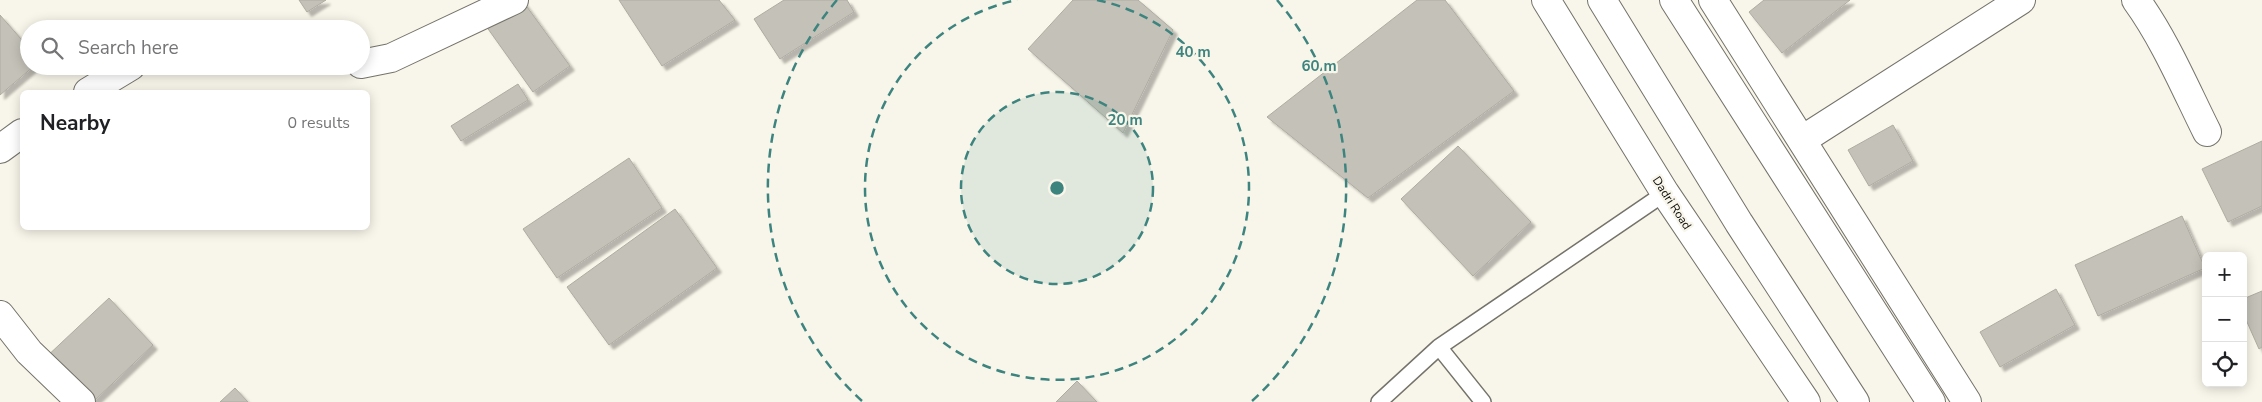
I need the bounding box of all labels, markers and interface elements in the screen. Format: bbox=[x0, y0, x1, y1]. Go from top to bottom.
search box bbox=[20, 20, 370, 75]
icon: search bbox=[38, 34, 66, 62]
text: Search here bbox=[78, 35, 179, 61]
text: 40 m bbox=[1175, 42, 1211, 62]
text: 60 m bbox=[1301, 56, 1337, 76]
text: Nearby bbox=[40, 109, 110, 137]
text: 20 m bbox=[1107, 110, 1143, 130]
text: 0 results bbox=[288, 112, 350, 134]
street label: Dadri Road bbox=[1649, 173, 1695, 233]
centre of rings bbox=[1048, 179, 1066, 197]
map controls bbox=[2202, 252, 2247, 387]
button: + bbox=[2202, 252, 2247, 297]
button: − bbox=[2202, 297, 2247, 342]
button: locate bbox=[2202, 342, 2247, 387]

